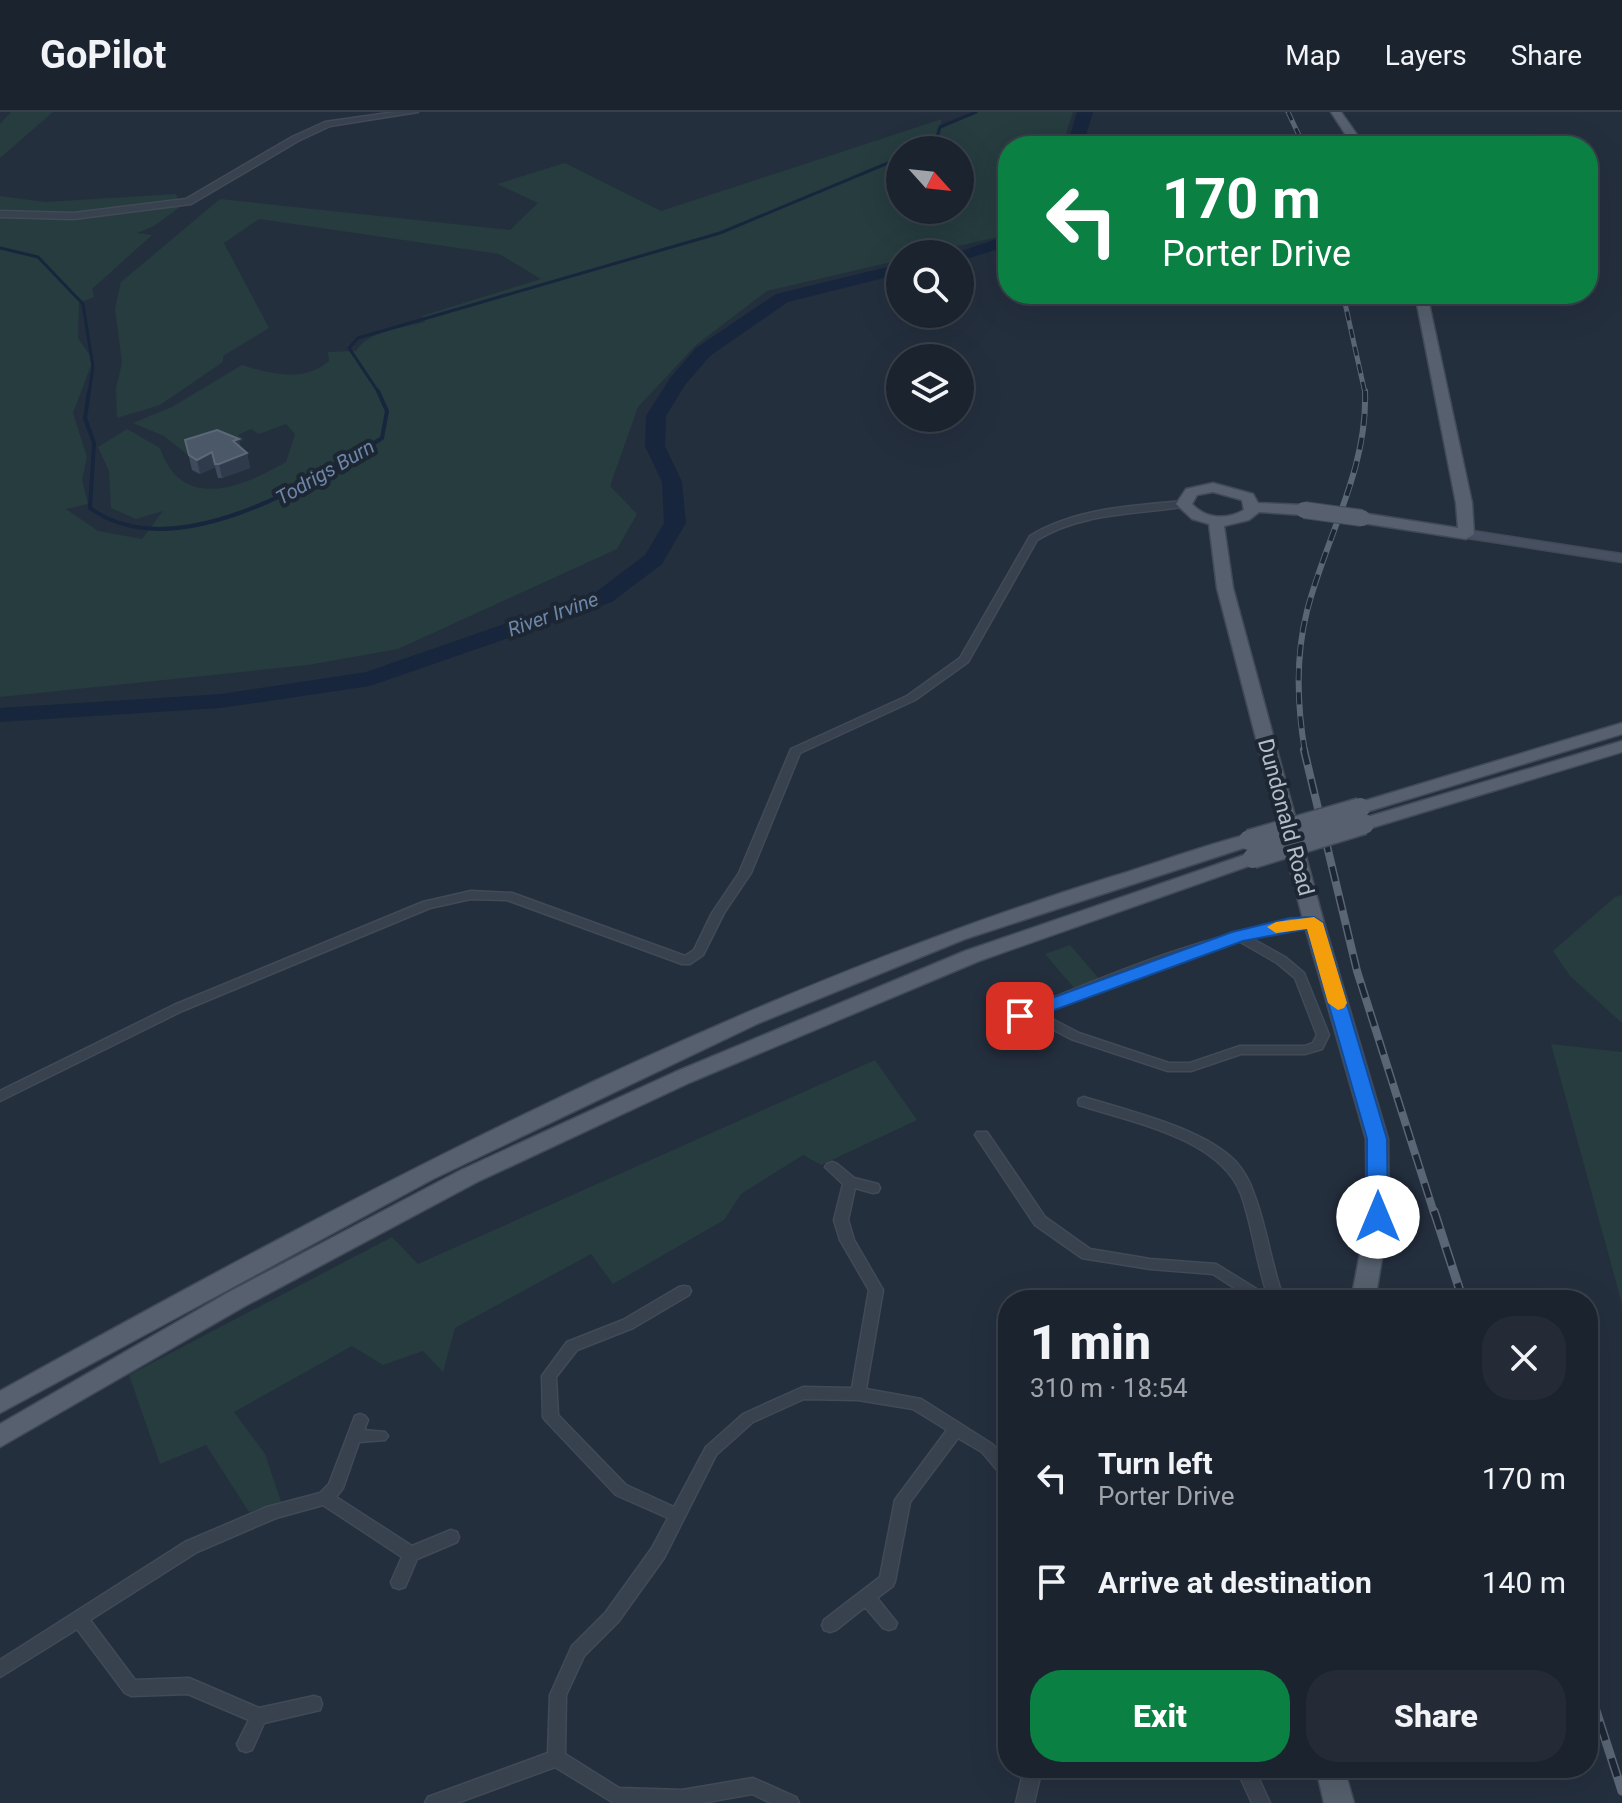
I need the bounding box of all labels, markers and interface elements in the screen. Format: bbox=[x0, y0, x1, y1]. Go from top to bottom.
text: GoPilot bbox=[40, 33, 166, 77]
text: Map bbox=[1285, 39, 1341, 72]
text: Layers bbox=[1385, 39, 1467, 72]
text: Share bbox=[1511, 39, 1582, 72]
north arrow bbox=[886, 136, 974, 224]
map controls bbox=[886, 136, 974, 432]
text: 170 m bbox=[1162, 166, 1321, 232]
icon: left bbox=[1030, 168, 1134, 272]
text: Porter Drive bbox=[1162, 233, 1351, 275]
button: search bbox=[886, 240, 974, 328]
button: layers bbox=[886, 344, 974, 432]
water label: Todrigs Burn bbox=[271, 434, 379, 510]
water label: River Irvine bbox=[504, 587, 602, 641]
street label: Dundonald Road bbox=[1253, 736, 1319, 898]
pin bbox=[986, 982, 1054, 1050]
icon: arrive bbox=[998, 994, 1042, 1038]
position arrow bbox=[1336, 1175, 1420, 1259]
text: 1 min bbox=[1030, 1314, 1151, 1371]
button: close bbox=[1482, 1316, 1566, 1400]
text: 310 m · 18:54 bbox=[1030, 1373, 1188, 1403]
text: Turn left bbox=[1098, 1446, 1213, 1481]
icon: left bbox=[1030, 1456, 1074, 1500]
text: 170 m bbox=[1482, 1461, 1566, 1496]
text: Porter Drive bbox=[1098, 1481, 1234, 1511]
icon: arrive bbox=[1030, 1560, 1074, 1604]
text: Arrive at destination bbox=[1098, 1565, 1372, 1600]
text: 140 m bbox=[1482, 1565, 1566, 1600]
button: Exit bbox=[1030, 1670, 1290, 1762]
button: Share bbox=[1306, 1670, 1566, 1762]

